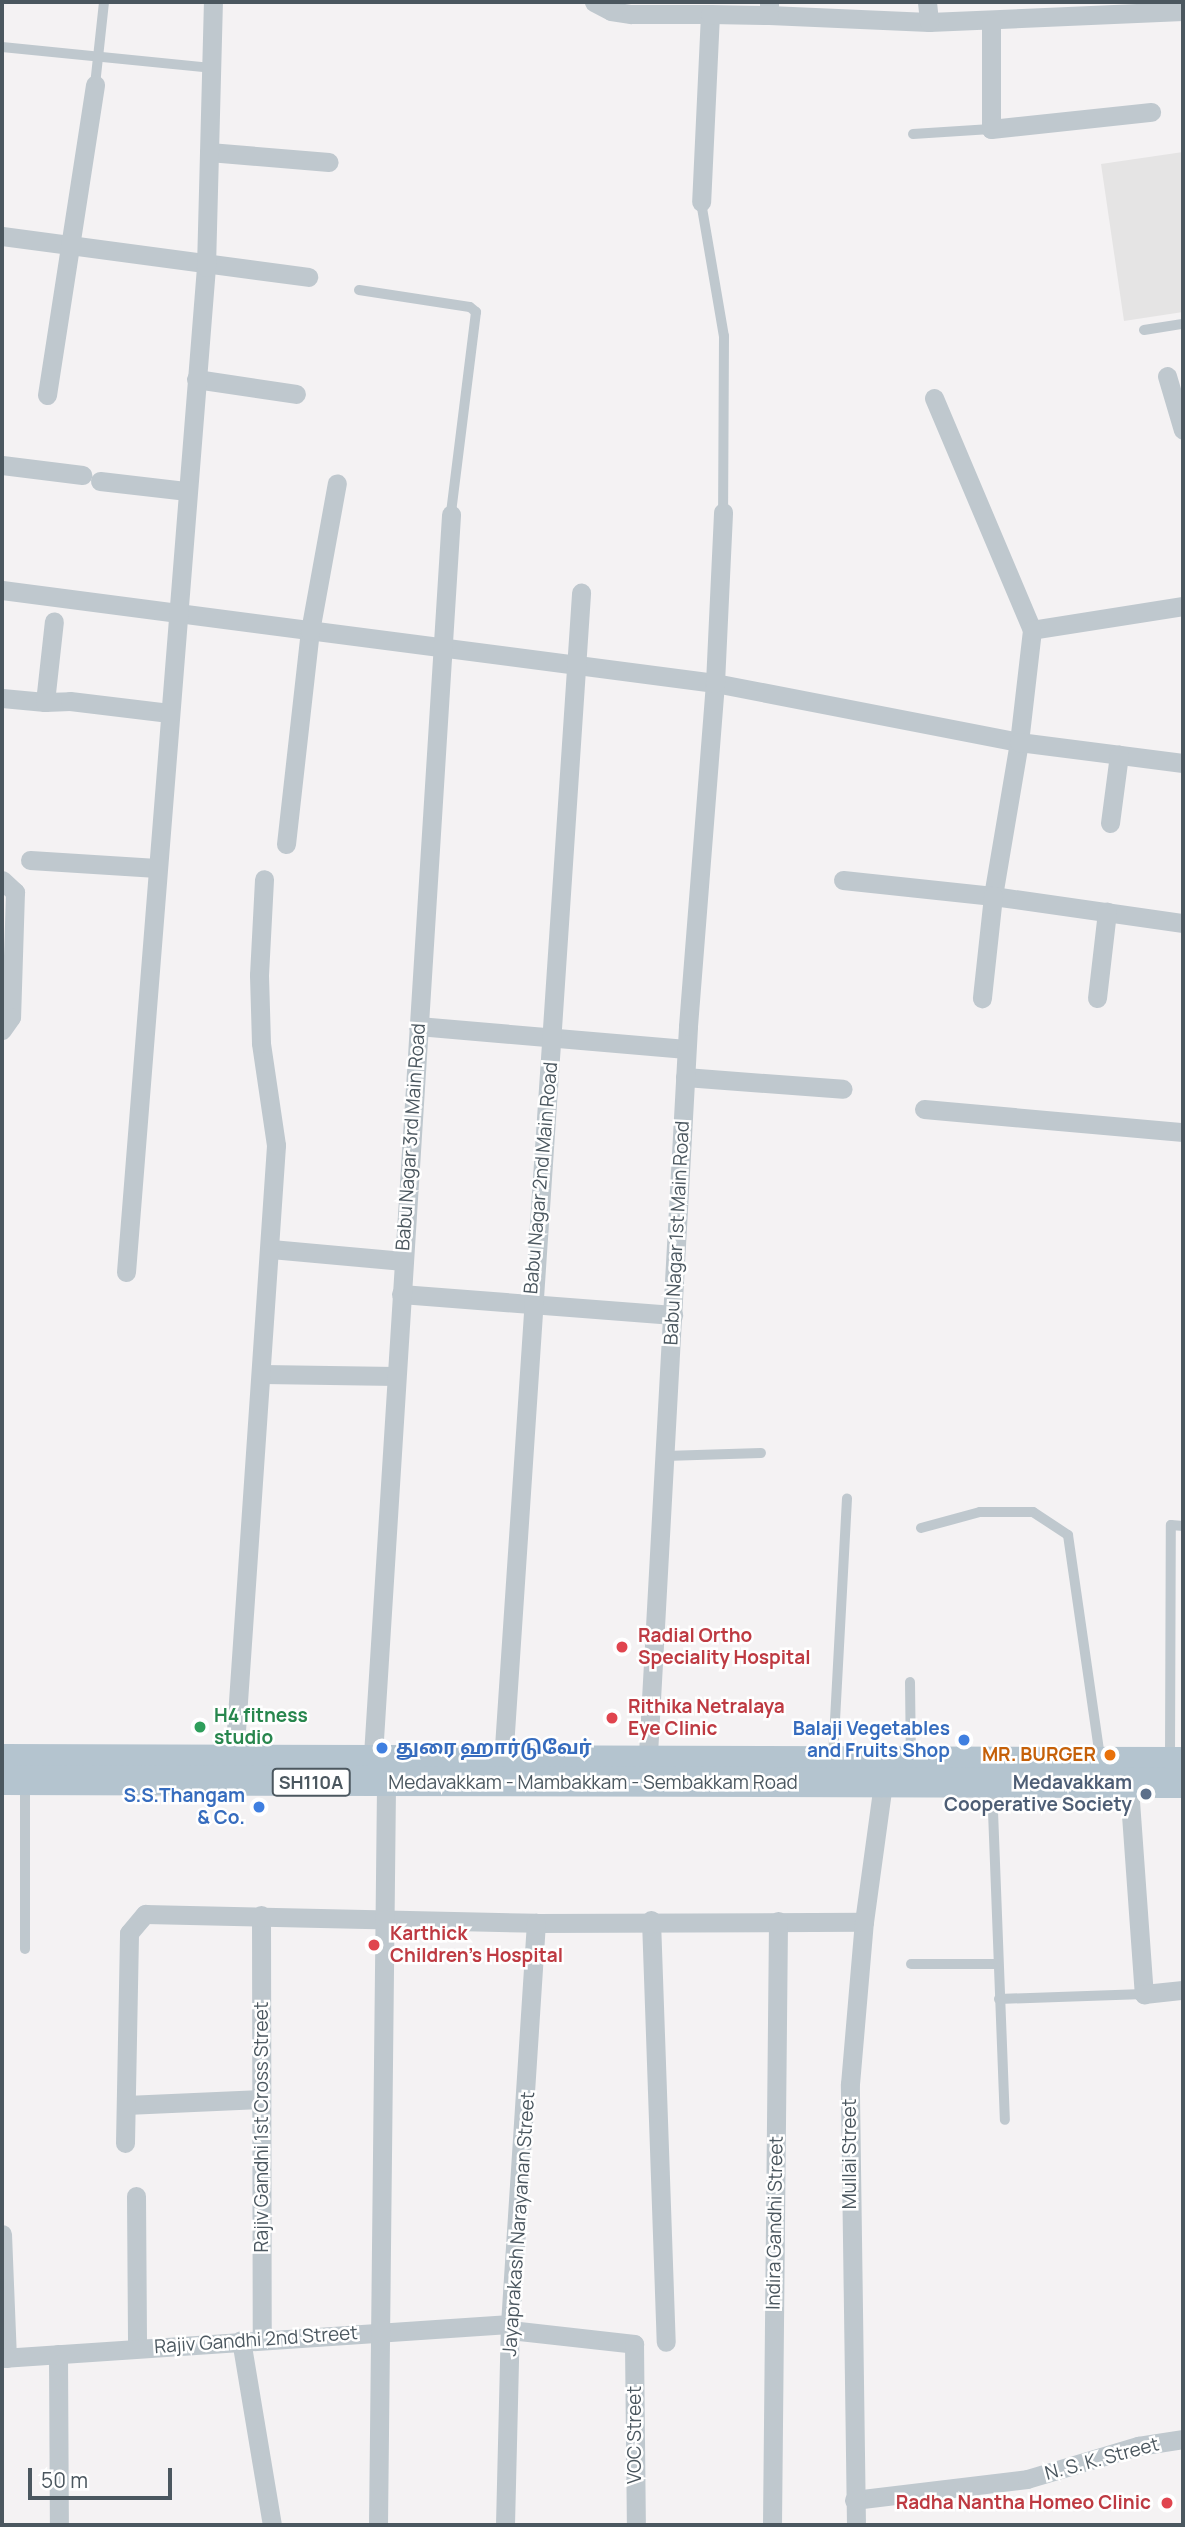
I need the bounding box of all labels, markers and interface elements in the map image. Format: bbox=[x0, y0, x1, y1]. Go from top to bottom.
street label: Babu Nagar 3rd Main Road bbox=[392, 1023, 430, 1251]
street label: Babu Nagar 2nd Main Road bbox=[520, 1061, 562, 1295]
street label: Babu Nagar 1st Main Road bbox=[660, 1120, 694, 1346]
place label: Radial Ortho Speciality Hospital bbox=[638, 1625, 811, 1669]
marker: Radial Ortho Speciality Hospital bbox=[612, 1637, 632, 1657]
place label: Rithika Netralaya Eye Clinic bbox=[628, 1696, 785, 1740]
place label: H4 fitness studio bbox=[214, 1705, 308, 1749]
marker: Rithika Netralaya Eye Clinic bbox=[602, 1708, 622, 1728]
place label: Balaji Vegetables and Fruits Shop bbox=[793, 1718, 950, 1762]
marker: H4 fitness studio bbox=[192, 1719, 208, 1735]
marker: Balaji Vegetables and Fruits Shop bbox=[956, 1732, 972, 1748]
place label: துரை ஹார்டுவேர் bbox=[396, 1737, 592, 1759]
marker: துரை ஹார்டுவேர் bbox=[374, 1740, 390, 1756]
place label: MR. BURGER bbox=[982, 1744, 1096, 1766]
marker: MR. BURGER bbox=[1102, 1747, 1118, 1763]
road number: SH110A bbox=[271, 1768, 351, 1797]
street label: Medavakkam - Mambakkam - Sembakkam Road bbox=[388, 1772, 798, 1794]
place label: Medavakkam Cooperative Society bbox=[944, 1772, 1132, 1816]
place label: S.S.Thangam & Co. bbox=[123, 1785, 245, 1829]
marker: Medavakkam Cooperative Society bbox=[1138, 1786, 1154, 1802]
marker: S.S.Thangam & Co. bbox=[251, 1799, 267, 1815]
place label: Karthick Children's Hospital bbox=[390, 1923, 563, 1967]
marker: Karthick Children's Hospital bbox=[364, 1935, 384, 1955]
street label: Rajiv Gandhi 1st Cross Street bbox=[251, 2002, 273, 2252]
street label: Jayaprakash Narayanan Street bbox=[498, 2091, 540, 2357]
street label: Mullai Street bbox=[839, 2099, 861, 2209]
street label: Indira Gandhi Street bbox=[762, 2136, 788, 2310]
street label: Rajiv Gandhi 2nd Street bbox=[153, 2322, 359, 2358]
street label: VOC Street bbox=[624, 2386, 646, 2484]
street label: N. S. K. Street bbox=[1042, 2433, 1162, 2485]
scale bar bbox=[32, 2454, 175, 2498]
text: 50 m bbox=[41, 2466, 88, 2494]
place label: Radha Nantha Homeo Clinic bbox=[896, 2492, 1151, 2514]
marker: Radha Nantha Homeo Clinic bbox=[1157, 2493, 1177, 2513]

